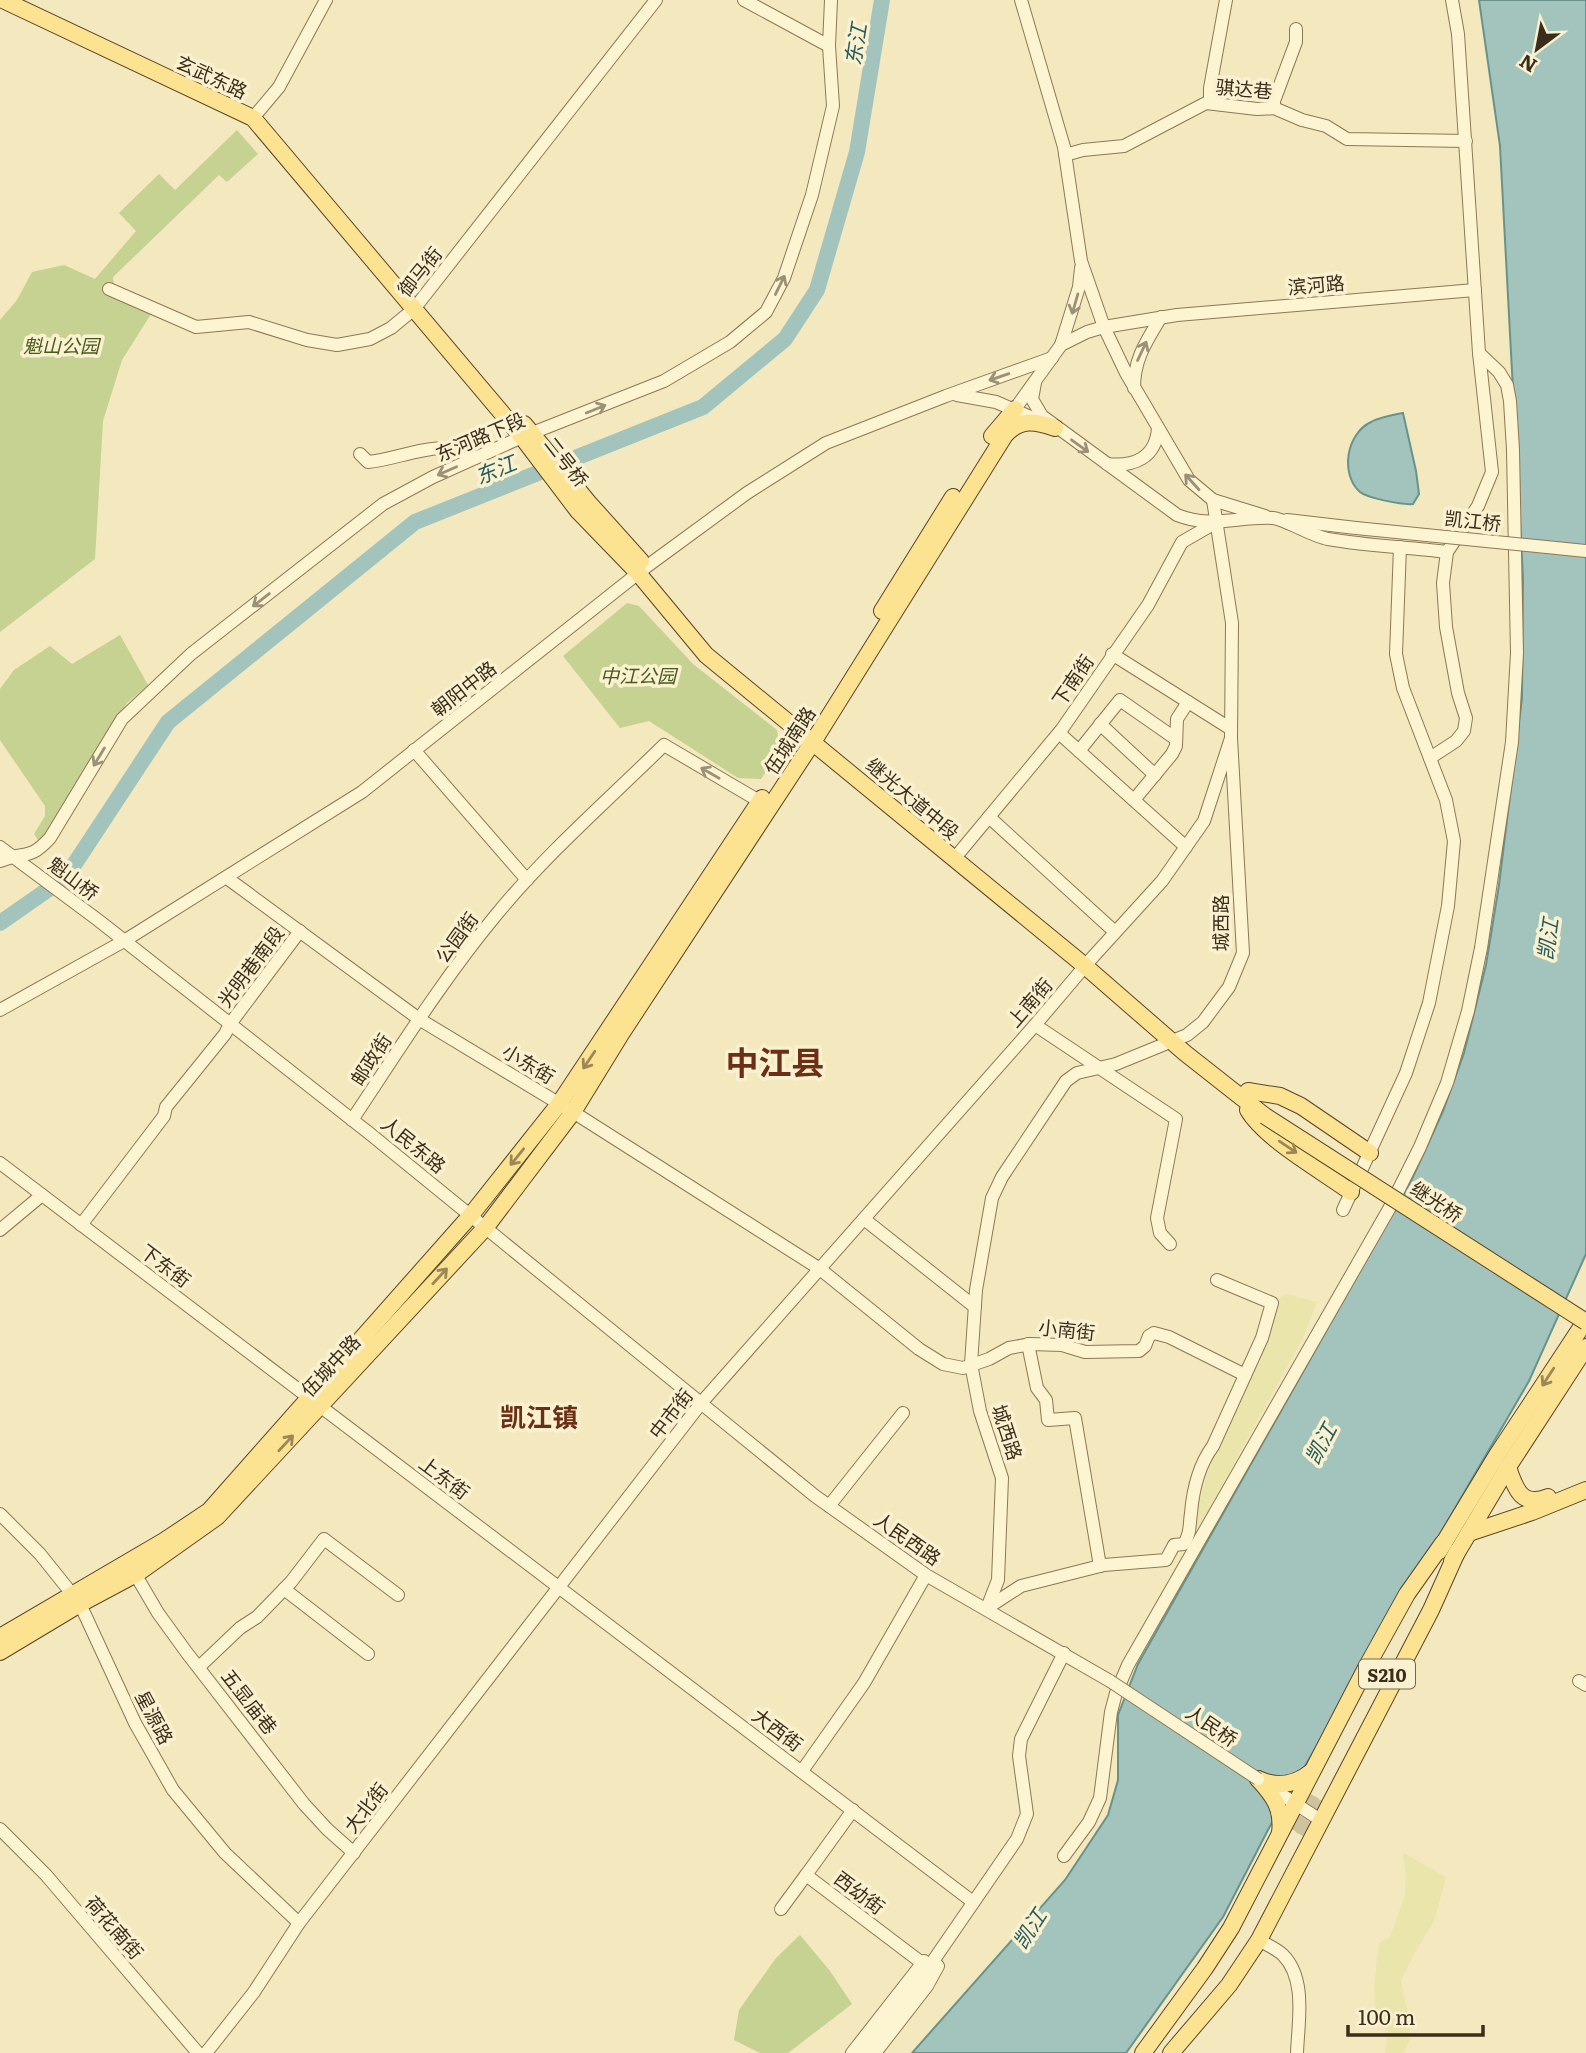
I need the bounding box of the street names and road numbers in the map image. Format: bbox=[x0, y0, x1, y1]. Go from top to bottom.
street label: 玄武东路 bbox=[172, 47, 252, 105]
street label: 骐达巷 bbox=[1214, 72, 1274, 104]
street label: 御马街 bbox=[390, 240, 448, 302]
street label: 滨河路 bbox=[1286, 268, 1346, 300]
street label: 东河路下段 bbox=[431, 405, 529, 467]
street label: 二号桥 bbox=[538, 430, 596, 492]
street label: 凯江桥 bbox=[1443, 503, 1503, 537]
street label: 下南街 bbox=[1044, 649, 1100, 711]
street label: 朝阳中路 bbox=[424, 654, 502, 722]
street label: 伍城南路 bbox=[757, 700, 821, 780]
street label: 继光大道中段 bbox=[860, 751, 966, 845]
street label: 魁山桥 bbox=[43, 850, 105, 906]
street label: 城西路 bbox=[1206, 894, 1234, 952]
street label: 公园街 bbox=[428, 906, 484, 968]
street label: 光明巷南段 bbox=[210, 920, 290, 1012]
street label: 上南街 bbox=[1000, 971, 1058, 1033]
street label: 邮政街 bbox=[343, 1027, 397, 1091]
street label: 小东街 bbox=[497, 1036, 561, 1090]
street label: 人民东路 bbox=[376, 1109, 452, 1179]
street label: 继光桥 bbox=[1405, 1174, 1469, 1228]
street label: 下东街 bbox=[135, 1237, 197, 1293]
street label: 小南街 bbox=[1037, 1312, 1097, 1346]
street label: 伍城中路 bbox=[294, 1328, 366, 1402]
street label: 中市街 bbox=[641, 1382, 699, 1444]
street label: 城西路 bbox=[986, 1401, 1030, 1463]
street label: 上东街 bbox=[414, 1449, 476, 1505]
street label: 人民西路 bbox=[869, 1505, 947, 1571]
road number: S210 bbox=[1359, 1660, 1415, 1688]
street label: 五显庙巷 bbox=[216, 1662, 284, 1740]
street label: 星源路 bbox=[129, 1685, 181, 1749]
street label: 人民桥 bbox=[1181, 1697, 1243, 1753]
street label: 大西街 bbox=[747, 1701, 809, 1757]
street label: 大北街 bbox=[336, 1776, 394, 1838]
street label: 西幼街 bbox=[829, 1864, 891, 1920]
street label: 荷花南街 bbox=[79, 1889, 151, 1965]

